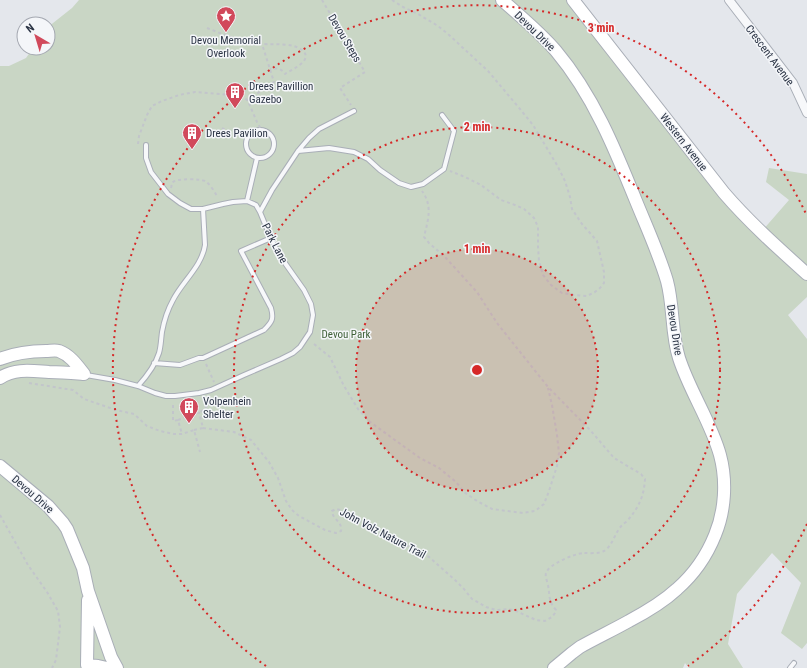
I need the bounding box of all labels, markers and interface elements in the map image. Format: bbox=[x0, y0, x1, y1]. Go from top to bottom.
place icon: Devou Memorial Overlook bbox=[215, 5, 237, 33]
street label: Devou Drive bbox=[512, 9, 558, 54]
street label: Devou Steps bbox=[325, 12, 364, 65]
north arrow bbox=[16, 16, 56, 56]
text: N bbox=[23, 21, 37, 36]
text: 3 min bbox=[588, 21, 614, 35]
street label: Crescent Avenue bbox=[743, 22, 797, 88]
place label: Devou Memorial Overlook bbox=[191, 34, 261, 60]
place label: Drees Pavillion Gazebo bbox=[249, 80, 313, 106]
building icon: Drees Pavillion Gazebo bbox=[224, 81, 246, 109]
street label: Western Avenue bbox=[657, 111, 710, 174]
text: 2 min bbox=[464, 120, 490, 134]
building icon: Drees Pavilion bbox=[181, 122, 203, 150]
place label: Drees Pavilion bbox=[206, 127, 268, 140]
street label: Park Lane bbox=[259, 221, 290, 265]
text: 1 min bbox=[464, 242, 490, 256]
street label: Devou Drive bbox=[664, 304, 685, 356]
park label: Devou Park bbox=[322, 328, 371, 341]
centre of rings bbox=[470, 363, 484, 377]
place label: Volpenhein Shelter bbox=[203, 395, 251, 421]
building icon: Volpenhein Shelter bbox=[178, 396, 200, 424]
street label: Devou Drive bbox=[9, 473, 56, 516]
street label: John Volz Nature Trail bbox=[338, 505, 428, 562]

